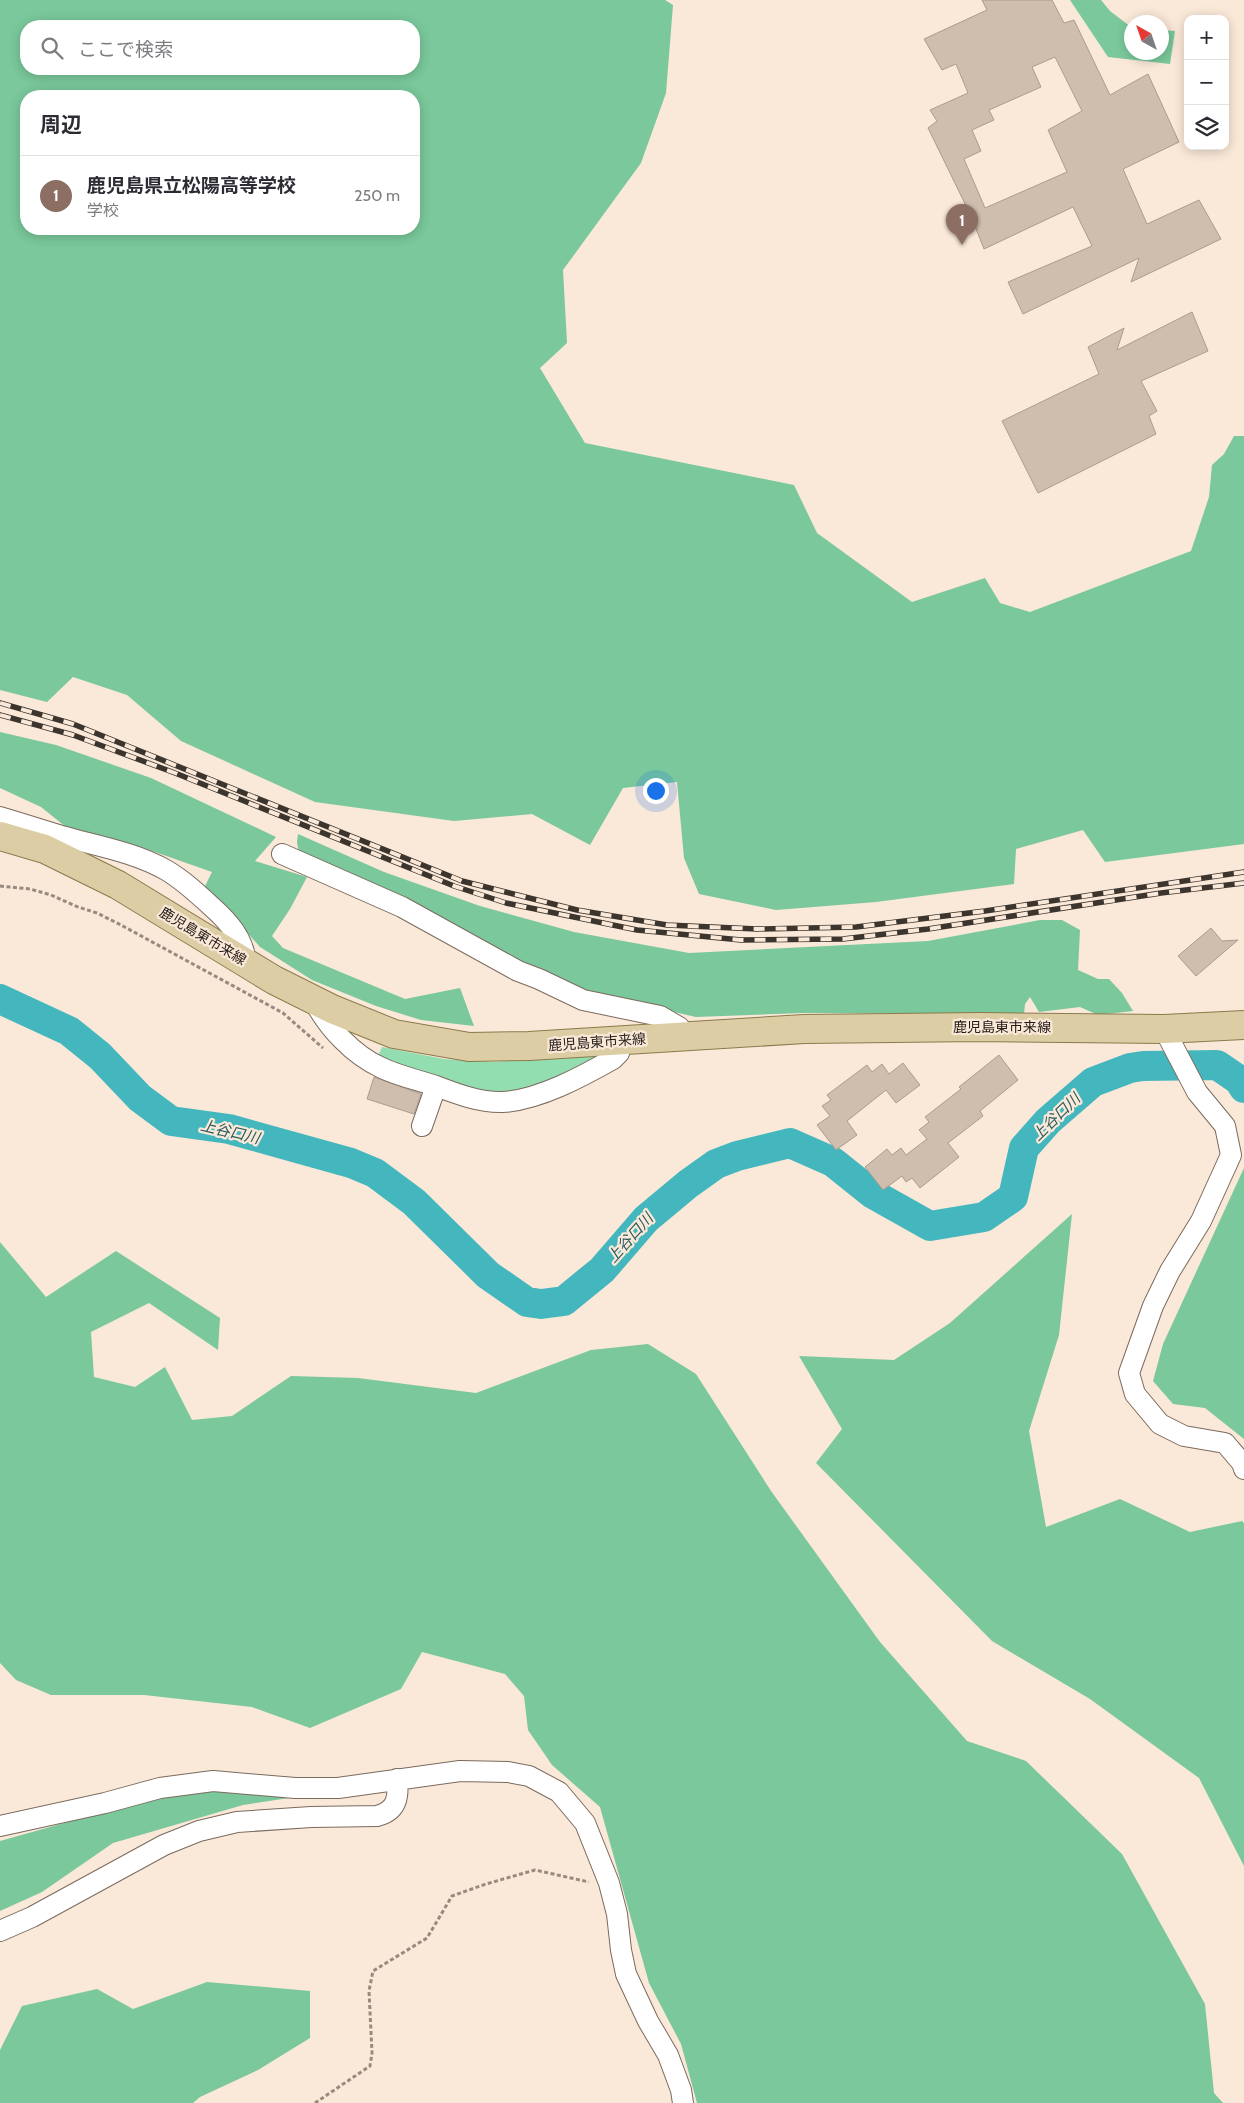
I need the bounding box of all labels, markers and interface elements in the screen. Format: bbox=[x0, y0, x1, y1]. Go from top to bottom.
north arrow bbox=[1124, 15, 1169, 60]
map controls bbox=[1184, 15, 1229, 150]
button: + bbox=[1184, 15, 1229, 60]
search box bbox=[20, 20, 420, 75]
icon: search bbox=[38, 34, 66, 62]
text: ここで検索 bbox=[78, 38, 173, 61]
button: − bbox=[1184, 60, 1229, 105]
button: layers bbox=[1184, 105, 1229, 150]
text: 周辺 bbox=[40, 112, 82, 137]
text: 鹿児島県立松陽高等学校 bbox=[87, 174, 296, 197]
text: 1 bbox=[53, 186, 59, 205]
text: 250 m bbox=[354, 186, 400, 205]
text: 学校 bbox=[87, 201, 119, 220]
pin: 1 bbox=[946, 204, 978, 245]
your location bbox=[643, 778, 669, 804]
street label: 鹿児島東市来線 bbox=[156, 903, 250, 969]
street label: 鹿児島東市来線 bbox=[953, 1018, 1051, 1036]
street label: 鹿児島東市来線 bbox=[547, 1030, 647, 1054]
water label: 上谷口川 bbox=[1028, 1088, 1085, 1144]
water label: 上谷口川 bbox=[199, 1116, 263, 1148]
water label: 上谷口川 bbox=[603, 1208, 658, 1266]

